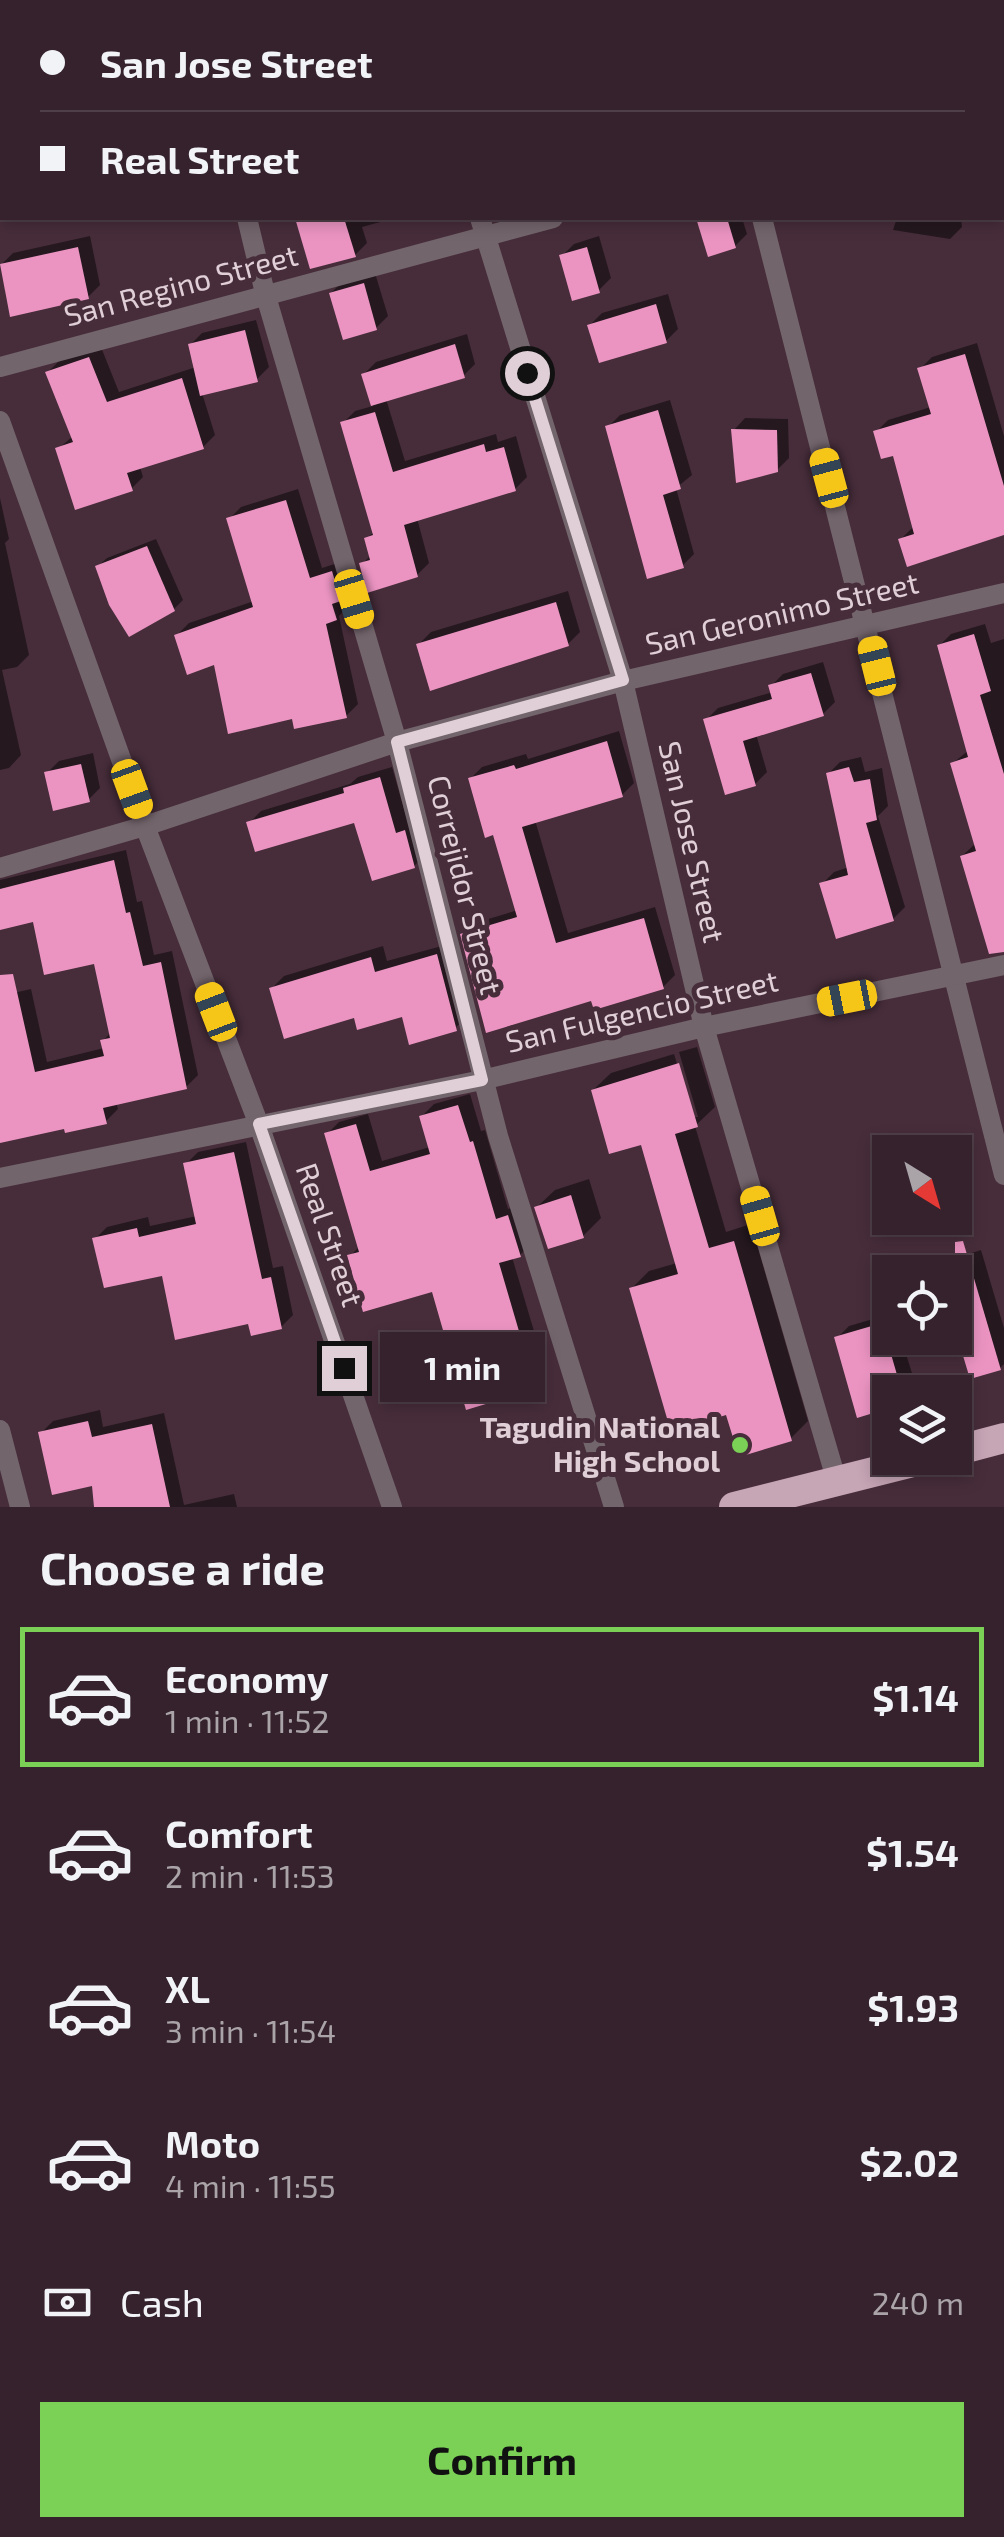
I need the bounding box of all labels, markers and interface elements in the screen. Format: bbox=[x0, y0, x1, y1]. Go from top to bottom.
text: San Jose Street bbox=[100, 40, 373, 86]
text: Real Street bbox=[100, 136, 299, 182]
street label: San Regino Street bbox=[60, 236, 301, 333]
route start bbox=[505, 351, 550, 396]
car bbox=[807, 445, 851, 511]
street label: San Geronimo Street bbox=[641, 563, 922, 661]
car bbox=[331, 566, 377, 632]
car bbox=[855, 633, 899, 699]
street label: San Jose Street bbox=[652, 737, 734, 946]
car bbox=[108, 756, 156, 822]
street label: Correjidor Street bbox=[421, 771, 511, 998]
street label: San Fulgencio Street bbox=[502, 961, 781, 1059]
car bbox=[815, 978, 879, 1018]
car bbox=[191, 979, 241, 1045]
north arrow bbox=[872, 1135, 972, 1235]
map controls bbox=[872, 1135, 972, 1475]
street label: Real Street bbox=[290, 1158, 372, 1311]
car bbox=[737, 1183, 783, 1249]
button: locate bbox=[872, 1255, 972, 1355]
callout: 1 min bbox=[379, 1333, 544, 1403]
route end bbox=[322, 1346, 367, 1391]
text: 1 min bbox=[424, 1348, 501, 1386]
button: layers bbox=[872, 1375, 972, 1475]
place label: Tagudin National High School bbox=[480, 1408, 720, 1478]
marker: Tagudin National High School bbox=[729, 1434, 751, 1456]
text: Choose a ride bbox=[40, 1540, 325, 1594]
icon: car bbox=[45, 1652, 135, 1742]
text: Economy bbox=[165, 1655, 329, 1701]
text: $1.14 bbox=[872, 1674, 959, 1720]
text: 1 min · 11:52 bbox=[165, 1701, 329, 1739]
icon: car bbox=[45, 1807, 135, 1897]
text: Comfort bbox=[165, 1810, 313, 1856]
text: $1.54 bbox=[866, 1829, 959, 1875]
text: 2 min · 11:53 bbox=[165, 1856, 334, 1894]
icon: car bbox=[45, 1962, 135, 2052]
text: XL bbox=[165, 1965, 210, 2011]
text: $1.93 bbox=[867, 1984, 959, 2030]
text: 3 min · 11:54 bbox=[165, 2011, 336, 2049]
icon: car bbox=[45, 2117, 135, 2207]
text: Moto bbox=[165, 2120, 260, 2166]
text: $2.02 bbox=[860, 2139, 959, 2185]
text: 4 min · 11:55 bbox=[165, 2166, 336, 2204]
icon: cash bbox=[40, 2275, 95, 2330]
text: Cash bbox=[120, 2279, 204, 2325]
text: 240 m bbox=[872, 2283, 964, 2321]
button: Confirm bbox=[40, 2402, 964, 2517]

